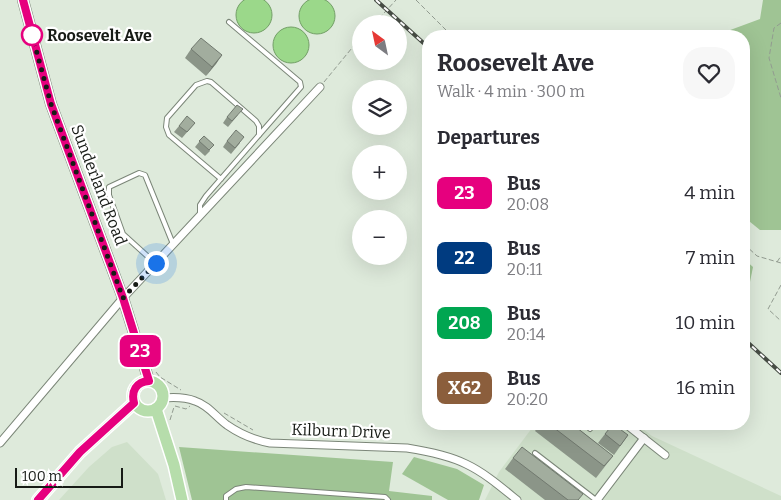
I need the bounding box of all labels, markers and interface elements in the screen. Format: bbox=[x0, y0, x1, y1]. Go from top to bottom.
north arrow bbox=[352, 15, 408, 70]
map controls bbox=[352, 15, 407, 265]
marker: Roosevelt Ave bbox=[21, 24, 43, 46]
place label: Roosevelt Ave bbox=[47, 26, 152, 45]
button: heart bbox=[683, 47, 735, 99]
text: Roosevelt Ave bbox=[437, 49, 594, 77]
button: layers bbox=[352, 80, 407, 135]
text: Walk · 4 min · 300 m bbox=[437, 82, 585, 101]
street label: Sunderland Road bbox=[67, 122, 131, 249]
text: Departures bbox=[437, 126, 540, 149]
button: + bbox=[352, 145, 407, 200]
text: Bus bbox=[507, 172, 541, 195]
text: 4 min bbox=[684, 181, 735, 204]
text: 23 bbox=[454, 182, 475, 204]
text: 20:08 bbox=[507, 195, 549, 214]
button: − bbox=[352, 210, 407, 265]
text: Bus bbox=[507, 237, 541, 260]
text: 7 min bbox=[686, 246, 735, 269]
text: 22 bbox=[454, 247, 475, 269]
your location bbox=[144, 251, 169, 276]
text: 20:11 bbox=[507, 260, 542, 279]
text: Bus bbox=[507, 302, 541, 325]
text: 10 min bbox=[675, 311, 735, 334]
text: 208 bbox=[448, 312, 481, 334]
text: 20:14 bbox=[507, 325, 545, 344]
line badge: 23 bbox=[118, 335, 162, 367]
text: 23 bbox=[130, 340, 150, 362]
text: Bus bbox=[507, 367, 541, 390]
text: 16 min bbox=[677, 376, 735, 399]
text: X62 bbox=[448, 377, 481, 399]
text: 20:20 bbox=[507, 390, 548, 409]
street label: Kilburn Drive bbox=[291, 420, 391, 442]
scale bar bbox=[15, 465, 122, 488]
text: 100 m bbox=[22, 468, 62, 485]

